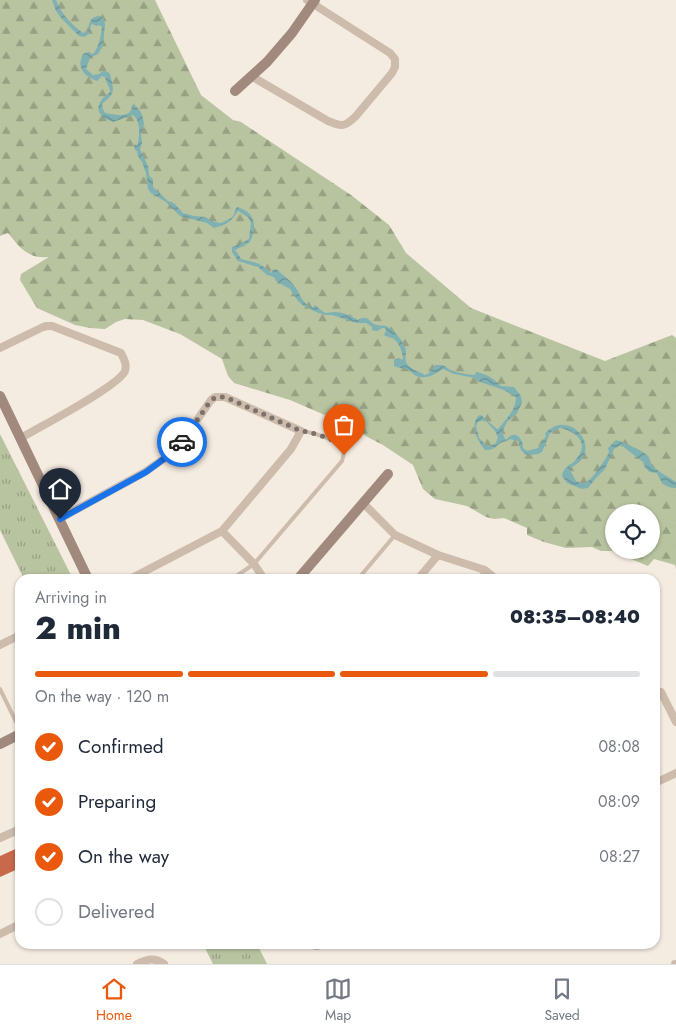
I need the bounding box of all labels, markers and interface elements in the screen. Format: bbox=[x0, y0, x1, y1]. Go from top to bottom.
pin bbox=[323, 404, 365, 455]
icon: bag bbox=[330, 411, 358, 439]
courier bbox=[157, 417, 207, 467]
icon: car bbox=[168, 428, 196, 456]
pin bbox=[39, 468, 81, 519]
icon: home bbox=[46, 475, 74, 503]
map controls bbox=[605, 504, 660, 559]
button: locate bbox=[605, 504, 660, 559]
text: Arriving in bbox=[35, 586, 107, 609]
text: 08:35–08:40 bbox=[510, 603, 640, 630]
text: 2 min bbox=[35, 605, 121, 651]
text: On the way · 120 m bbox=[35, 685, 169, 708]
icon: check bbox=[35, 733, 63, 761]
text: Confirmed bbox=[78, 733, 164, 760]
text: 08:08 bbox=[599, 735, 640, 758]
icon: check bbox=[35, 788, 63, 816]
text: Preparing bbox=[78, 788, 156, 815]
text: 08:09 bbox=[598, 790, 640, 813]
icon: check bbox=[35, 843, 63, 871]
text: On the way bbox=[78, 843, 169, 870]
text: 08:27 bbox=[599, 845, 640, 868]
text: Delivered bbox=[78, 898, 155, 925]
tab: Home bbox=[96, 975, 132, 1025]
tab: Map bbox=[324, 975, 352, 1025]
tab: Saved bbox=[544, 975, 580, 1025]

